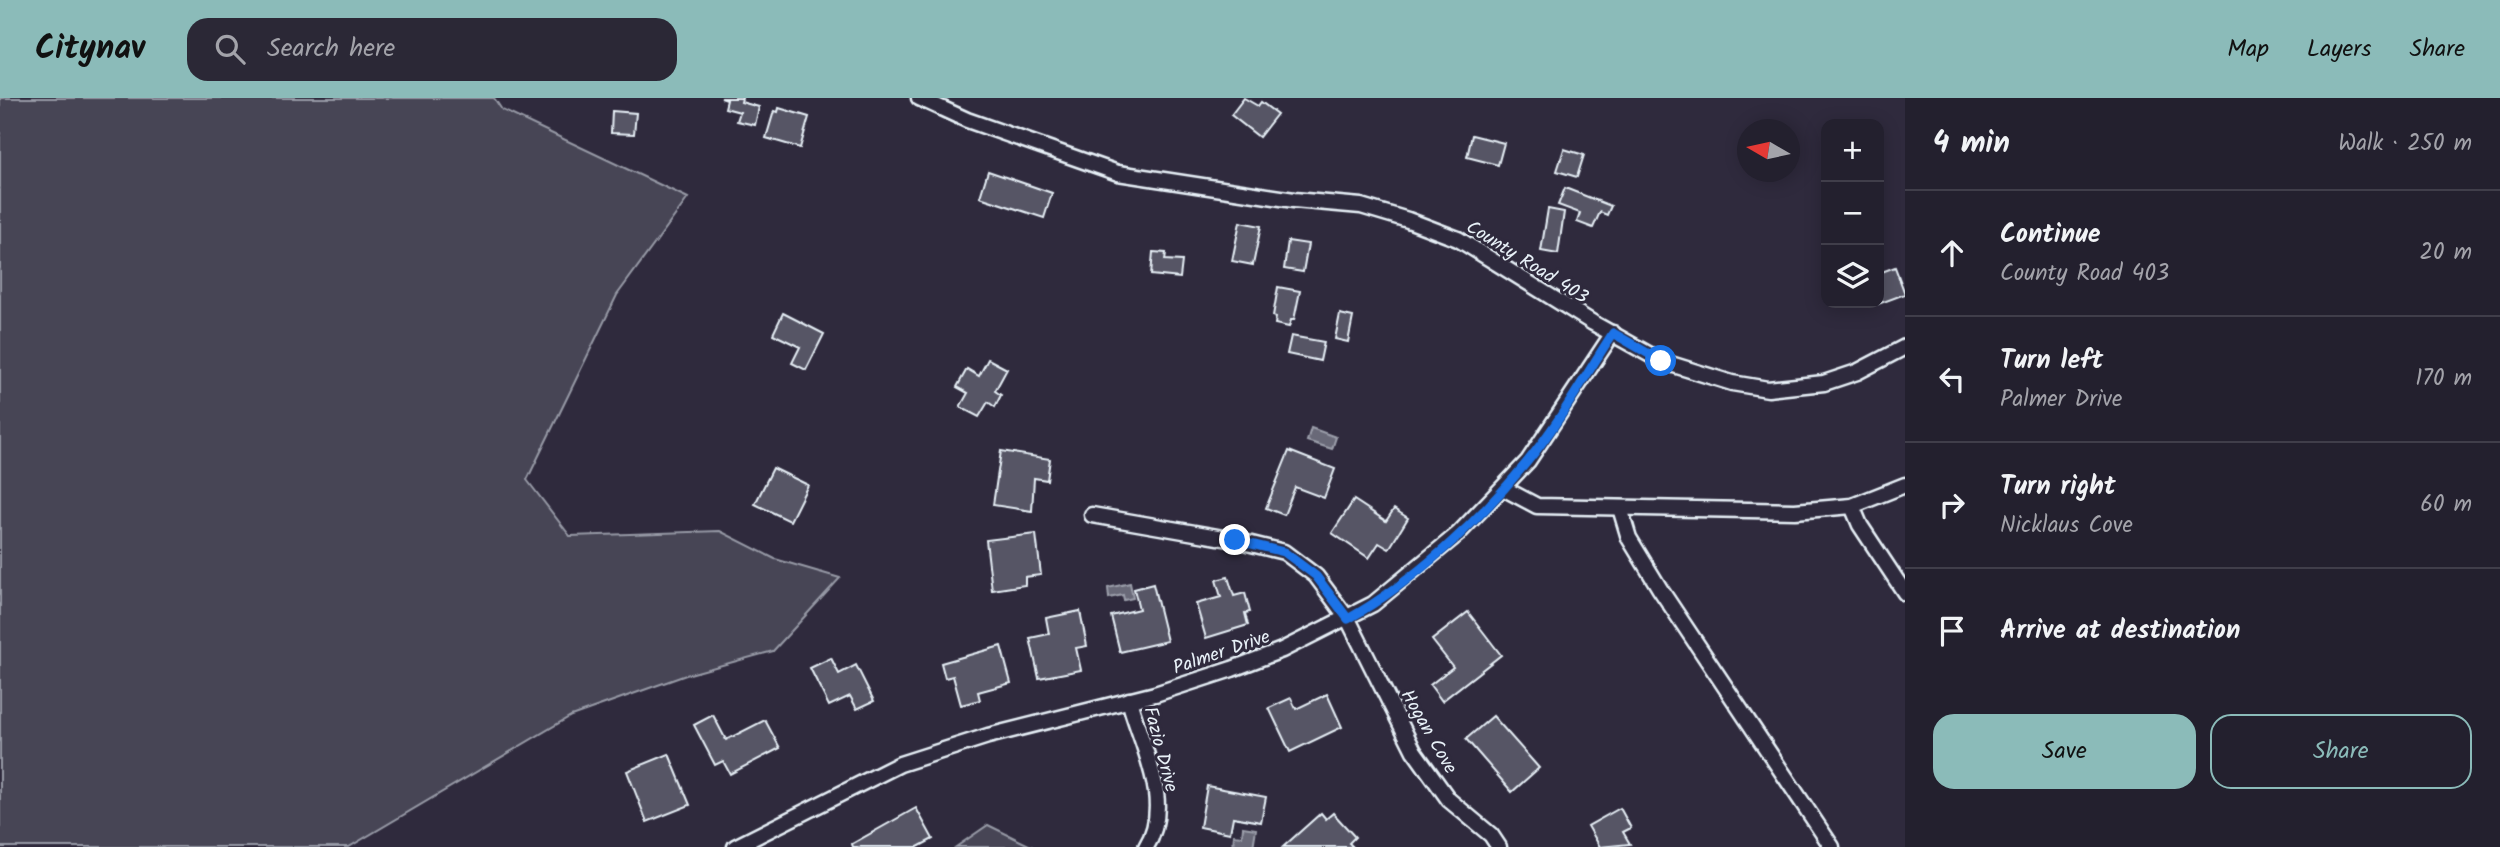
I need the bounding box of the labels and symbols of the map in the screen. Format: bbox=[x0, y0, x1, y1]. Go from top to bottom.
north arrow bbox=[1737, 119, 1800, 182]
street label: County Road 403 bbox=[1460, 213, 1594, 313]
route start bbox=[1645, 345, 1676, 376]
route end bbox=[1219, 524, 1250, 555]
street label: Palmer Drive bbox=[1169, 622, 1275, 684]
street label: Hogan Cove bbox=[1392, 684, 1465, 780]
street label: Fazio Drive bbox=[1134, 703, 1186, 796]

